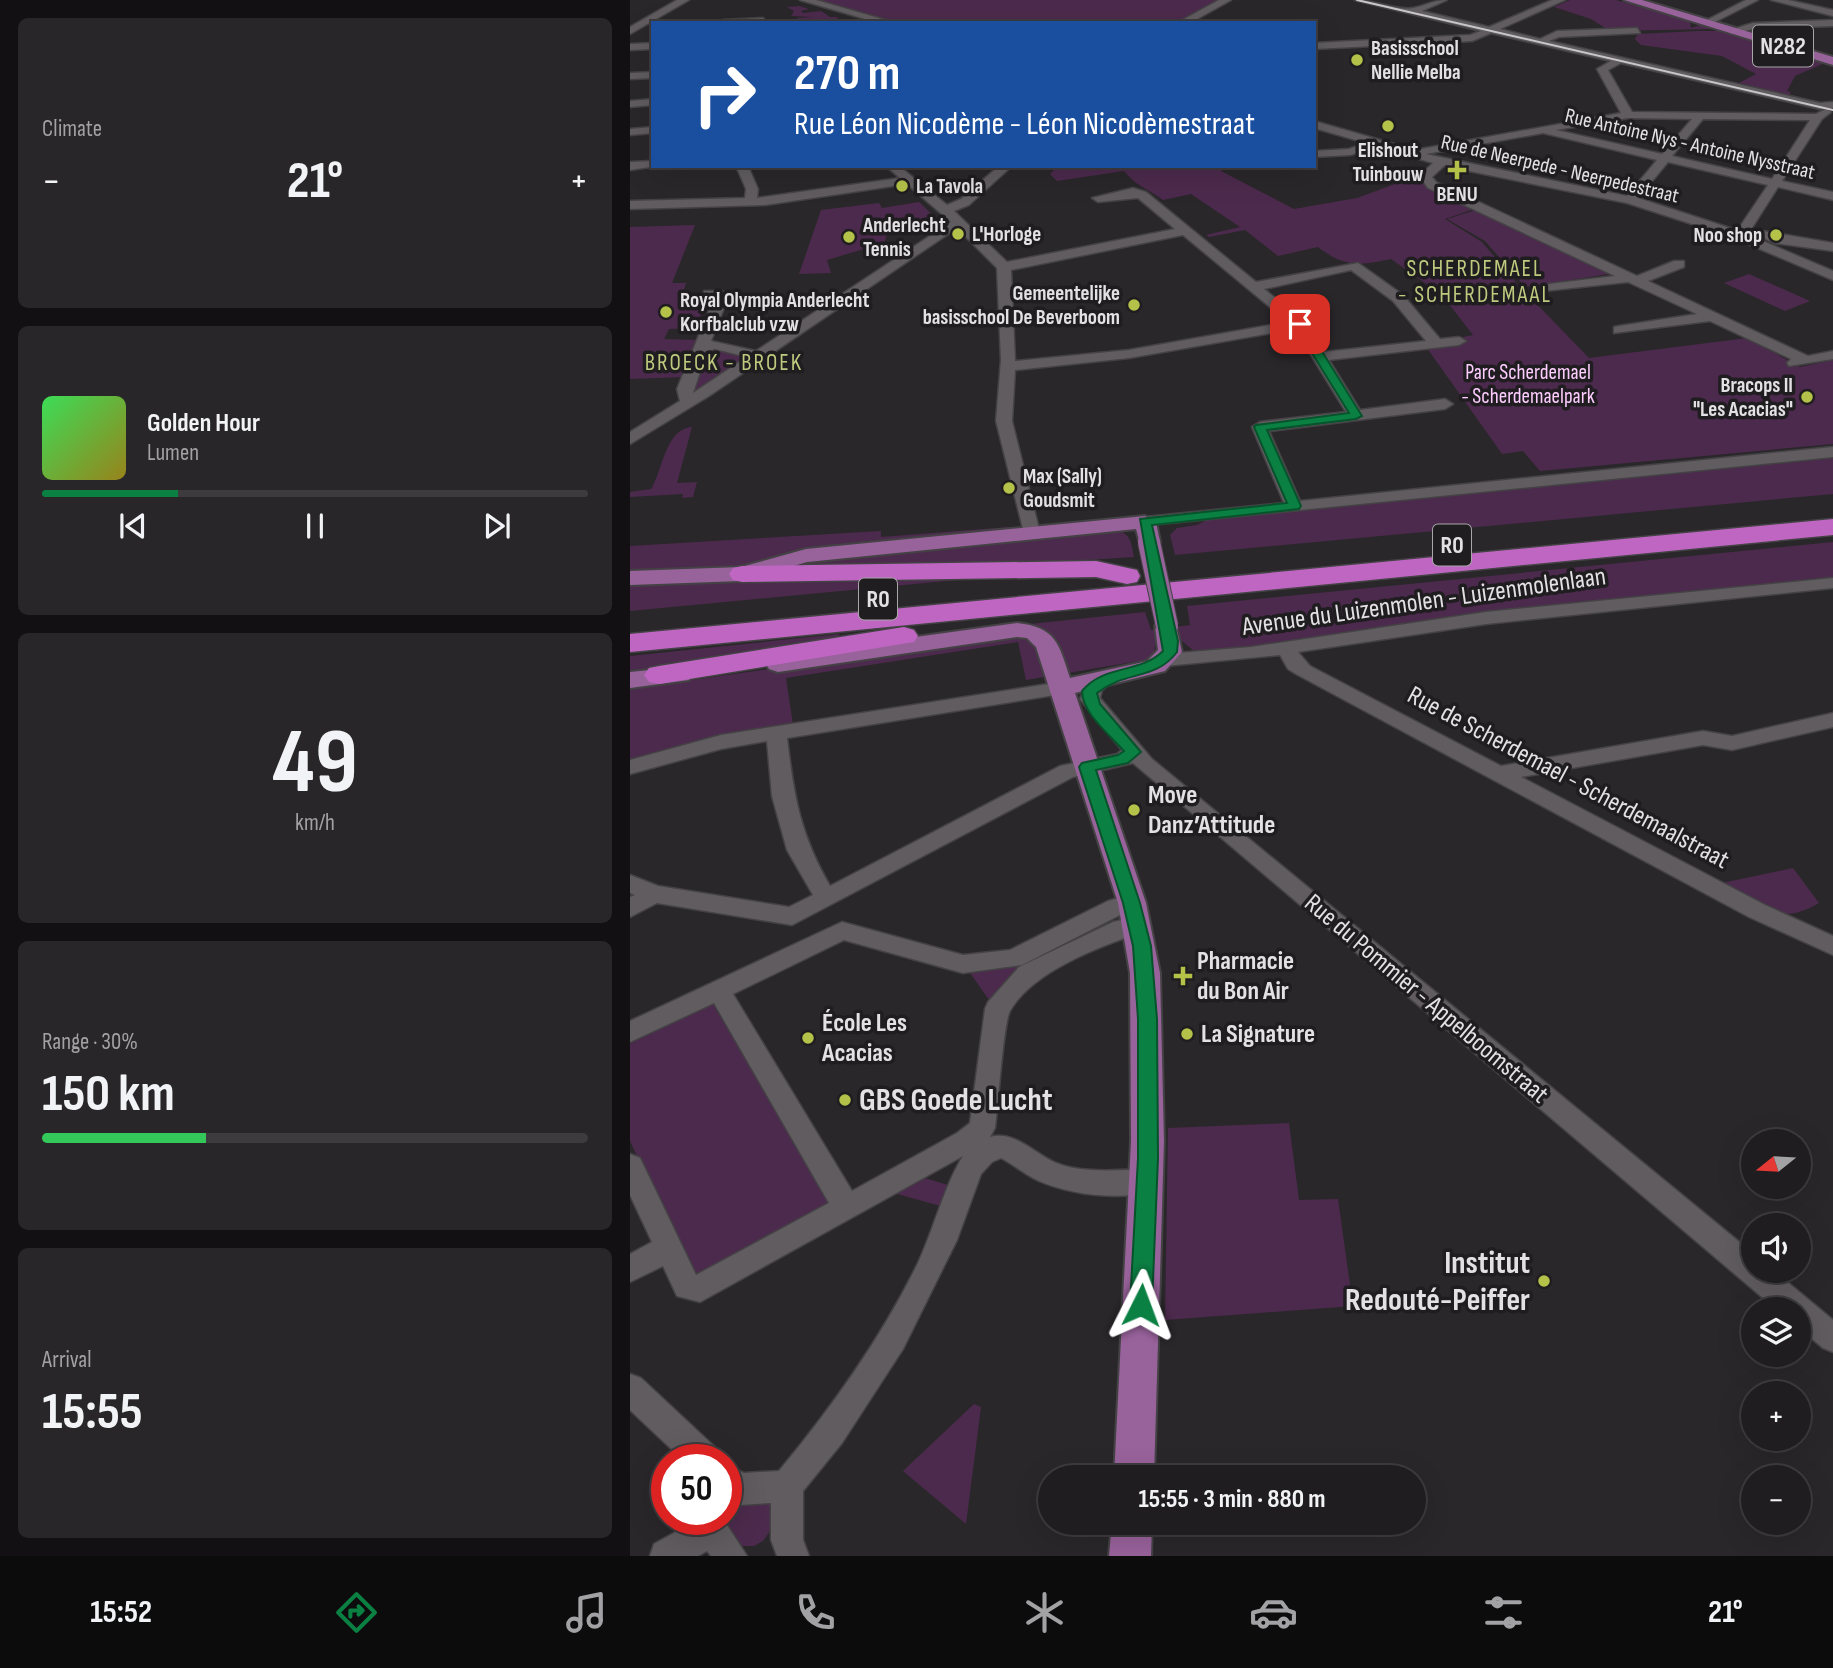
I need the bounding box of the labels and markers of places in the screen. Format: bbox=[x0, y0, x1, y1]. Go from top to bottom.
place label: Basisschool Nellie Melba bbox=[1371, 36, 1461, 85]
marker: Basisschool Nellie Melba bbox=[1349, 52, 1365, 68]
marker: Elishout Tuinbouw bbox=[1380, 118, 1396, 134]
place label: Elishout Tuinbouw bbox=[1353, 138, 1424, 187]
marker: BENU bbox=[1449, 162, 1465, 178]
place label: La Tavola bbox=[916, 174, 983, 199]
marker: La Tavola bbox=[894, 178, 910, 194]
place label: BENU bbox=[1436, 182, 1478, 207]
place label: Anderlecht Tennis bbox=[862, 213, 946, 262]
place label: L'Horloge bbox=[972, 222, 1041, 247]
place label: Noo shop bbox=[1694, 223, 1762, 248]
marker: L'Horloge bbox=[950, 226, 966, 242]
marker: Noo shop bbox=[1768, 227, 1784, 243]
marker: Anderlecht Tennis bbox=[841, 229, 857, 245]
place label: Gemeentelijke basisschool De Beverboom bbox=[923, 281, 1120, 330]
place label: Royal Olympia Anderlecht Korfbalclub vzw bbox=[680, 288, 869, 337]
pin bbox=[1270, 294, 1330, 354]
marker: Gemeentelijke basisschool De Beverboom bbox=[1126, 297, 1142, 313]
marker: Royal Olympia Anderlecht Korfbalclub vzw bbox=[658, 304, 674, 320]
place label: Bracops II "Les Acacias" bbox=[1693, 373, 1793, 422]
marker: Bracops II "Les Acacias" bbox=[1799, 389, 1815, 405]
place label: Max (Sally) Goudsmit bbox=[1023, 464, 1102, 513]
marker: Max (Sally) Goudsmit bbox=[1001, 480, 1017, 496]
place label: Move Danz’Attitude bbox=[1148, 780, 1275, 841]
marker: Move Danz’Attitude bbox=[1126, 802, 1142, 818]
place label: Pharmacie du Bon Air bbox=[1197, 946, 1294, 1007]
marker: Pharmacie du Bon Air bbox=[1175, 968, 1191, 984]
place label: École Les Acacias bbox=[821, 1008, 907, 1069]
place label: La Signature bbox=[1201, 1019, 1315, 1050]
marker: La Signature bbox=[1179, 1026, 1195, 1042]
marker: École Les Acacias bbox=[800, 1030, 816, 1046]
place label: GBS Goede Lucht bbox=[859, 1081, 1053, 1120]
marker: GBS Goede Lucht bbox=[837, 1092, 853, 1108]
place label: Institut Redouté-Peiffer bbox=[1345, 1244, 1530, 1320]
marker: Institut Redouté-Peiffer bbox=[1536, 1273, 1552, 1289]

